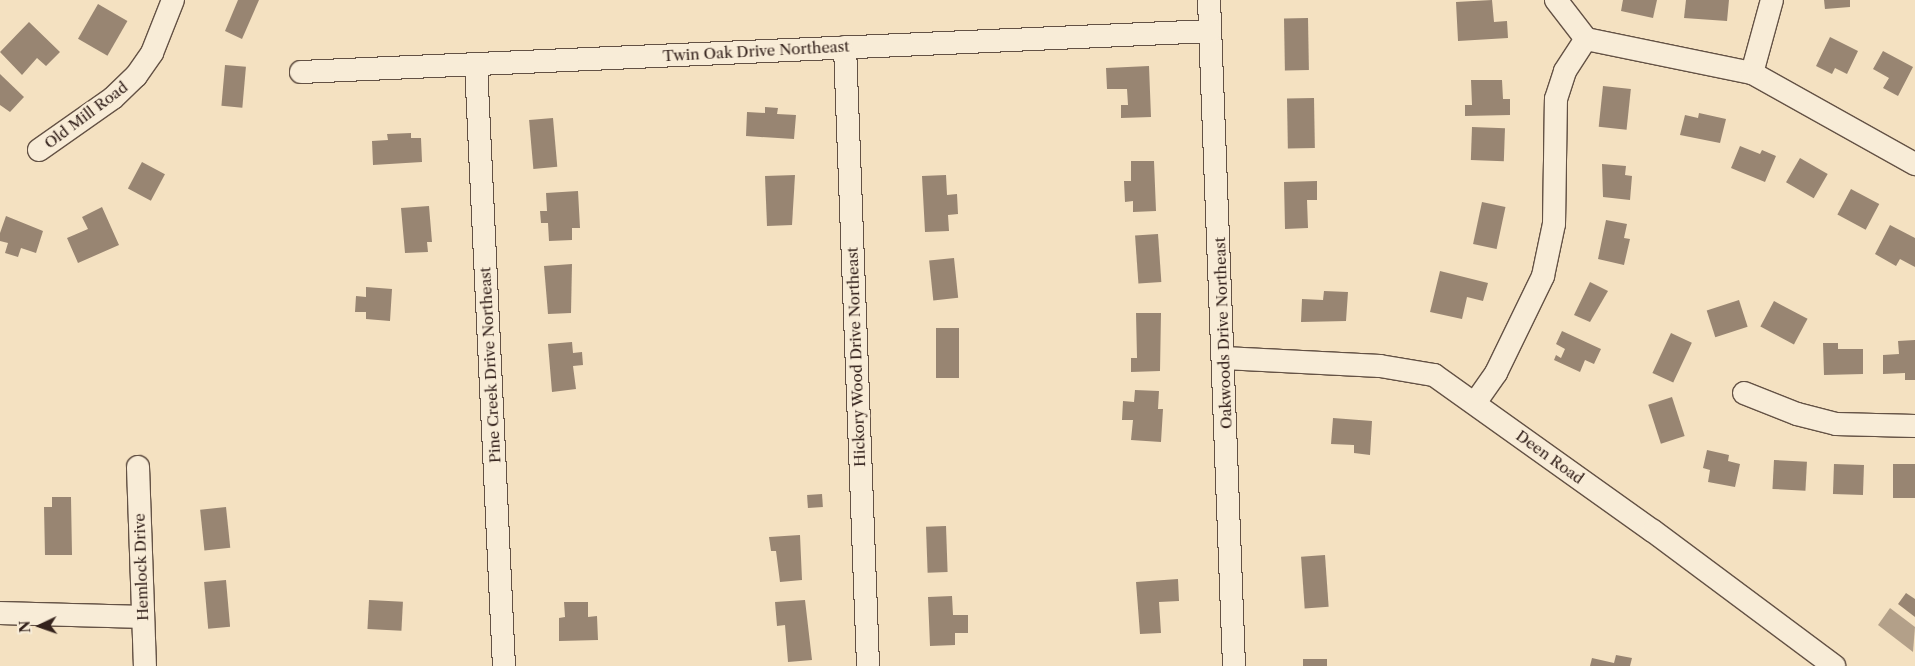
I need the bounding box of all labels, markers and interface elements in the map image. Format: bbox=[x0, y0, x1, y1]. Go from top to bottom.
street label: Twin Oak Drive Northeast bbox=[662, 37, 850, 65]
street label: Old Mill Road bbox=[41, 78, 131, 152]
street label: Oakwoods Drive Northeast bbox=[1211, 237, 1235, 429]
street label: Hickory Wood Drive Northeast bbox=[843, 246, 869, 468]
street label: Pine Creek Drive Northeast bbox=[476, 266, 504, 464]
street label: Deen Road bbox=[1513, 426, 1587, 488]
street label: Hemlock Drive bbox=[130, 513, 152, 621]
north arrow bbox=[15, 601, 65, 651]
text: N bbox=[16, 620, 34, 633]

